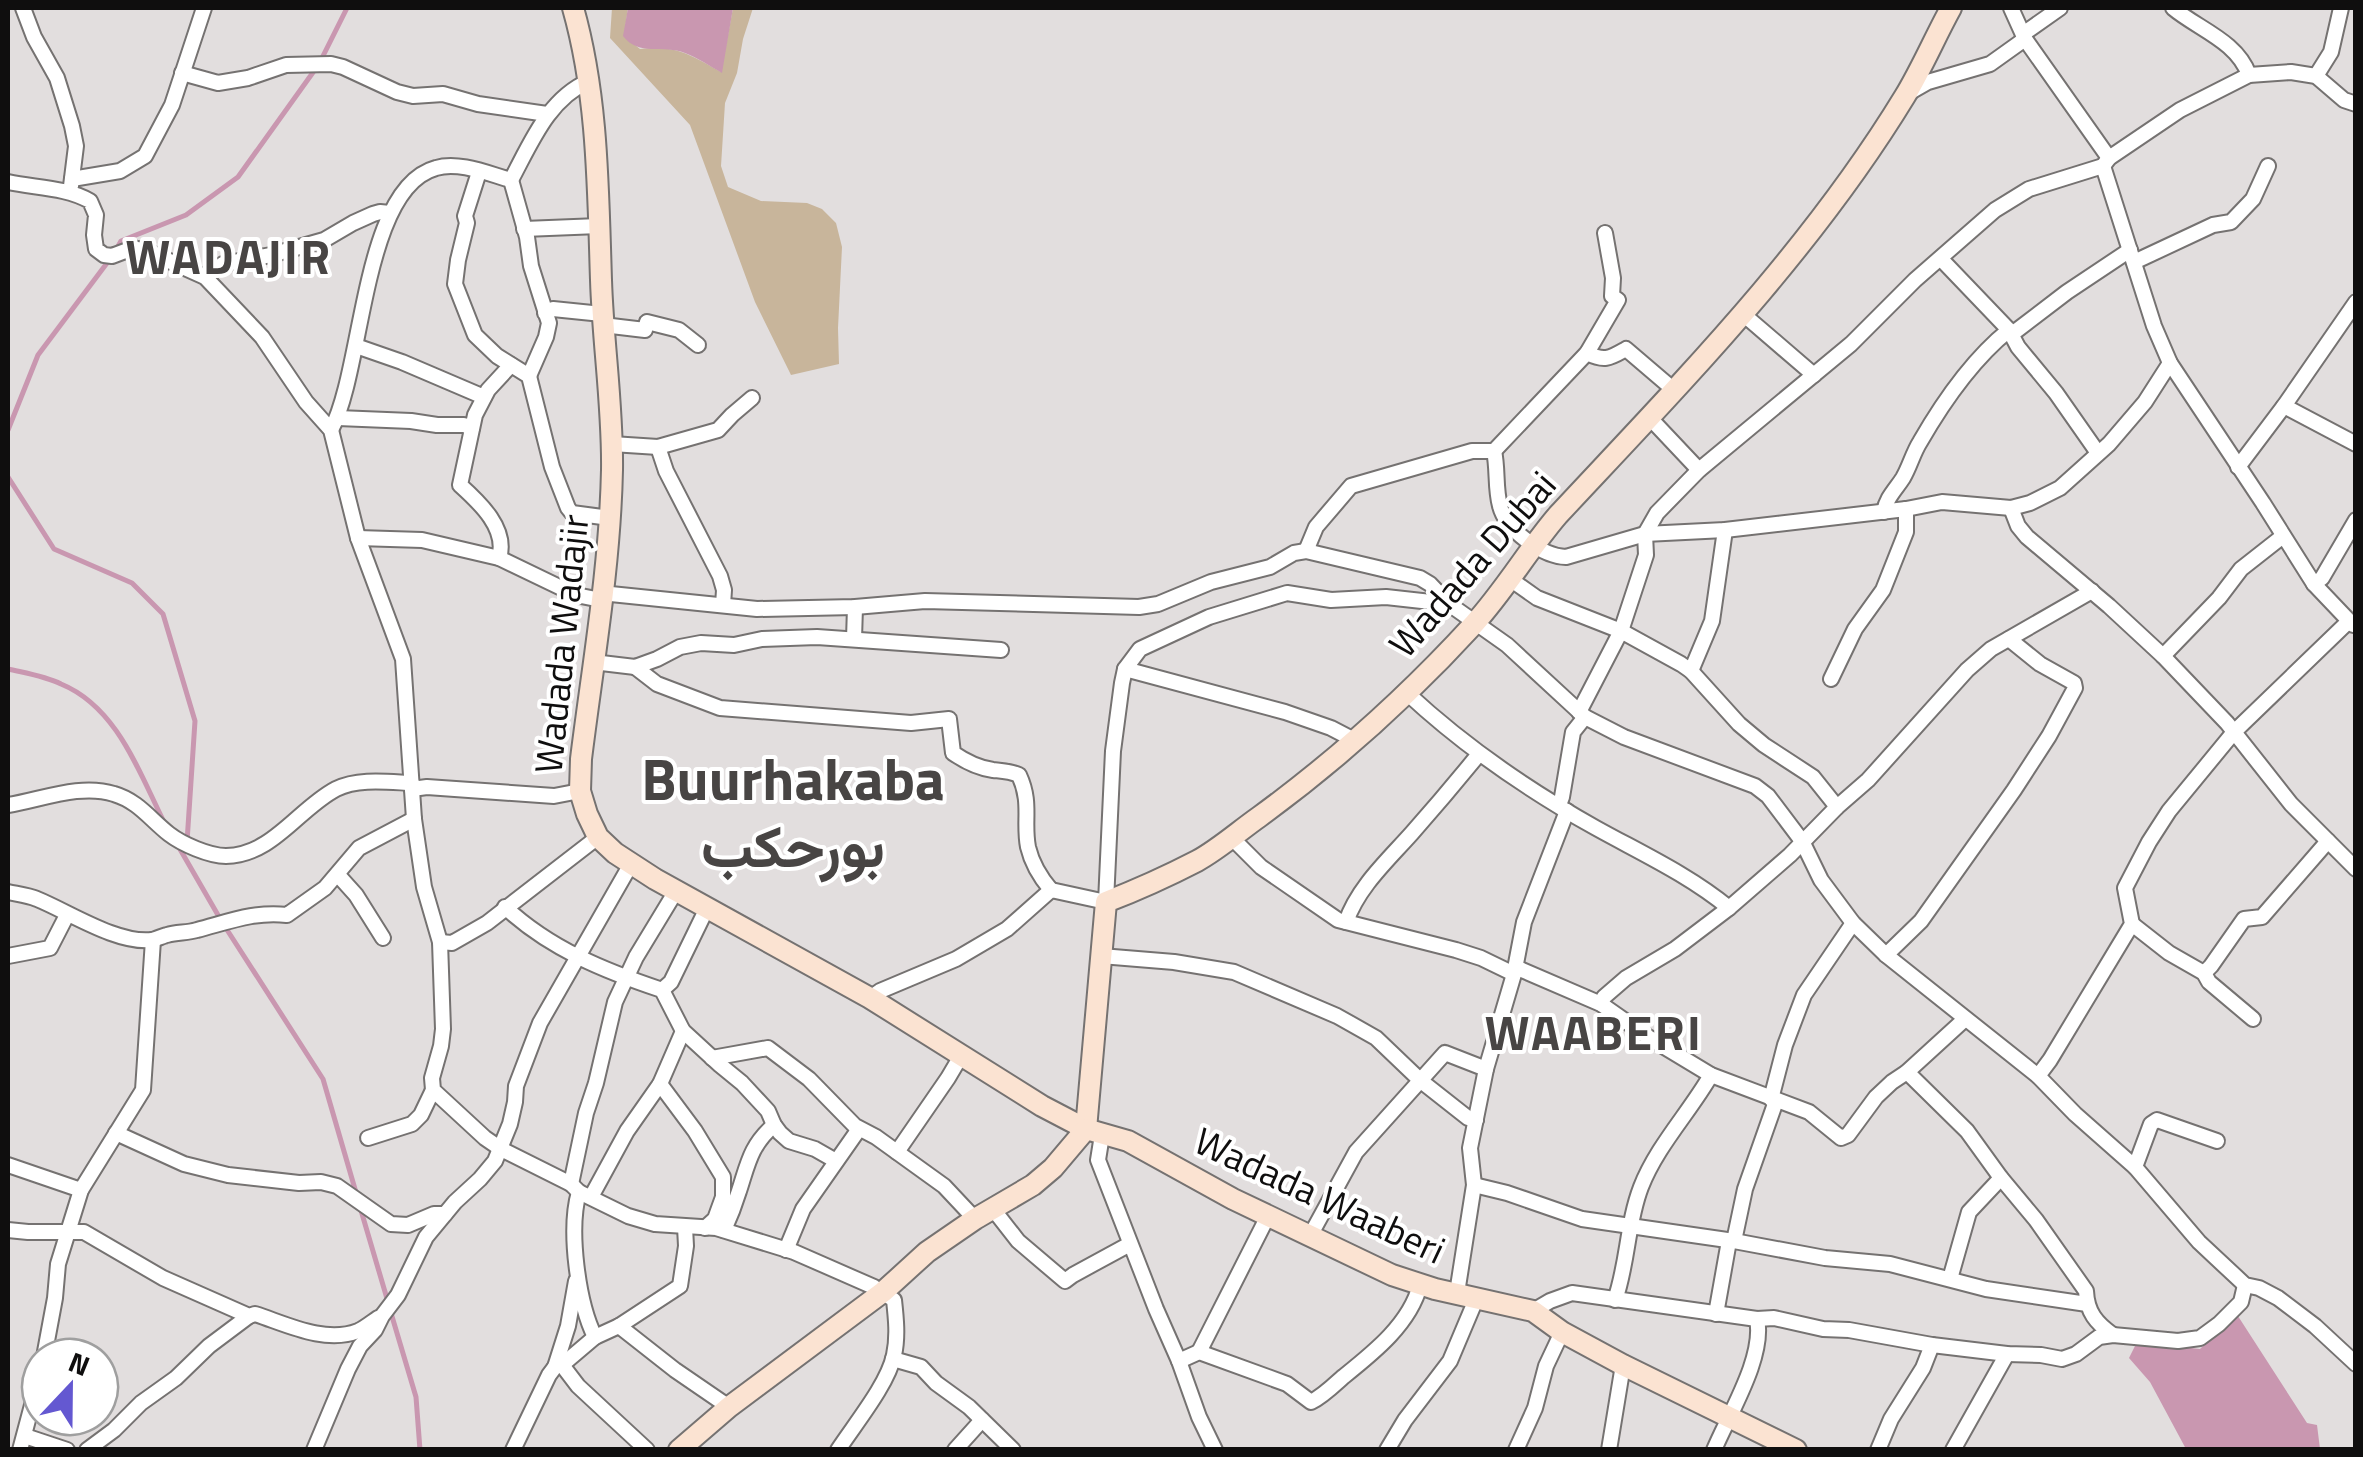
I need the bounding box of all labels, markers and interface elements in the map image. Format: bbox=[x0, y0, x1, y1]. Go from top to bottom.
district label: WADAJIR bbox=[125, 220, 333, 293]
street label: Wadada Dubai bbox=[1374, 458, 1570, 670]
street label: Wadada Wadajir bbox=[519, 512, 603, 776]
district label: Buurhakaba بورحكب bbox=[641, 734, 945, 890]
district label: WAABERI bbox=[1485, 996, 1703, 1069]
street label: Wadada Waaberi bbox=[1185, 1112, 1455, 1278]
north arrow bbox=[20, 1337, 120, 1437]
text: N bbox=[63, 1340, 97, 1387]

